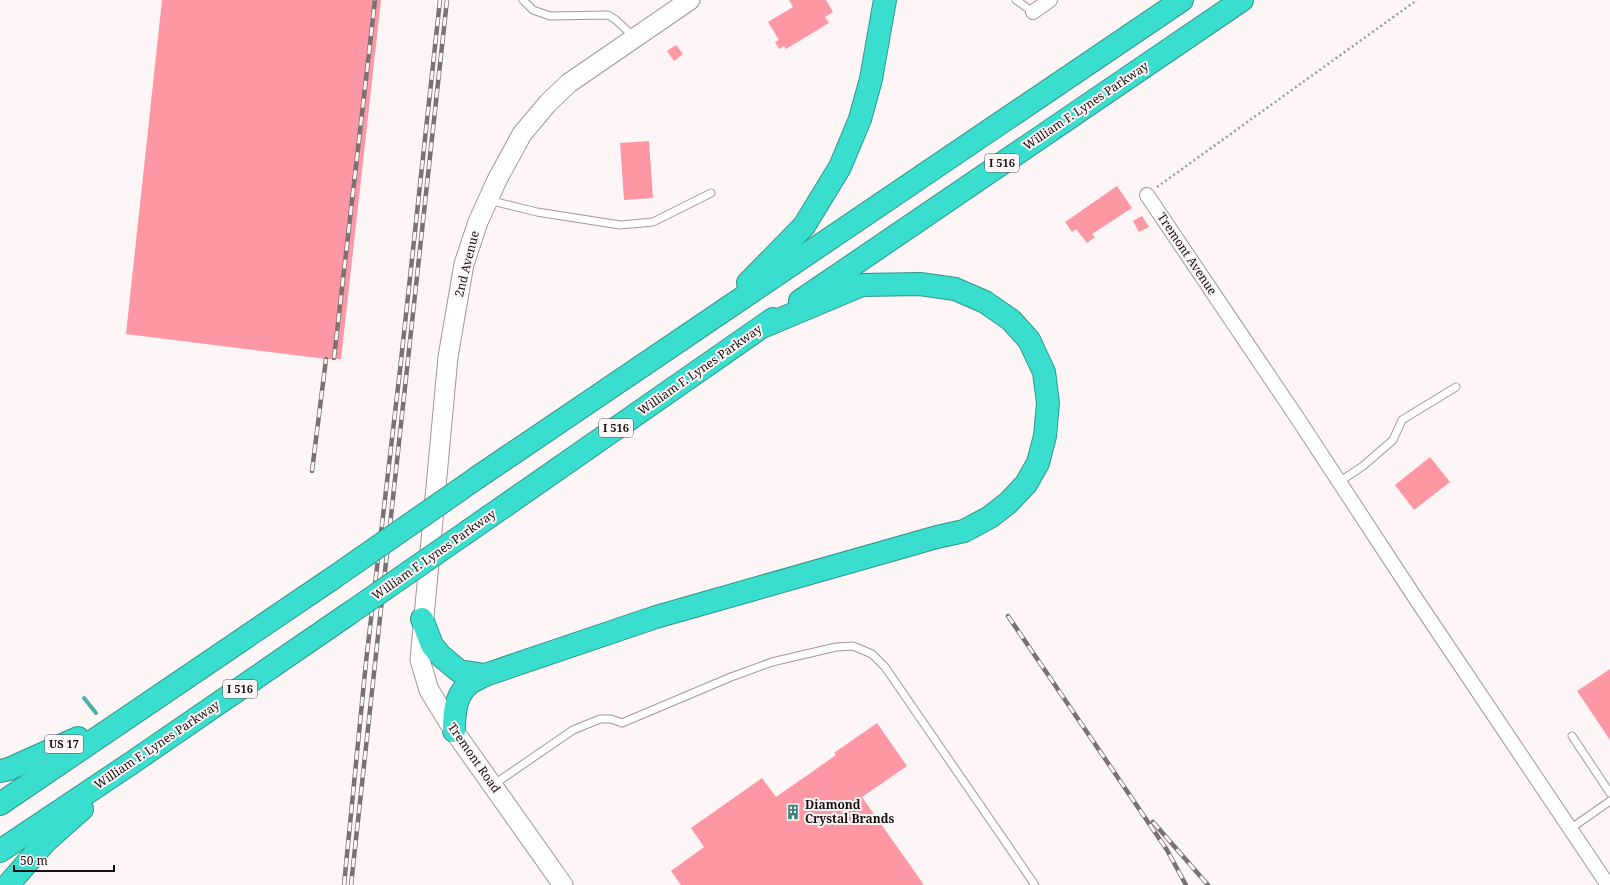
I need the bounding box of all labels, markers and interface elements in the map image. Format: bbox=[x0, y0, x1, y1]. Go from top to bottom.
street label: William F. Lynes Parkway bbox=[1020, 57, 1152, 154]
road number: I 516 bbox=[985, 154, 1019, 172]
street label: Tremont Avenue bbox=[1154, 209, 1221, 298]
street label: 2nd Avenue bbox=[450, 229, 483, 299]
street label: William F. Lynes Parkway bbox=[634, 320, 765, 419]
road number: I 516 bbox=[599, 419, 633, 437]
street label: William F. Lynes Parkway bbox=[368, 505, 499, 604]
road number: I 516 bbox=[223, 680, 257, 698]
street label: William F. Lynes Parkway bbox=[91, 696, 223, 793]
street label: Tremont Road bbox=[444, 719, 505, 797]
road number: US 17 bbox=[45, 735, 83, 753]
place label: Diamond Crystal Brands bbox=[805, 796, 895, 827]
building icon: Diamond Crystal Brands bbox=[784, 803, 802, 821]
scale bar bbox=[14, 847, 114, 873]
text: 50 m bbox=[20, 852, 48, 869]

